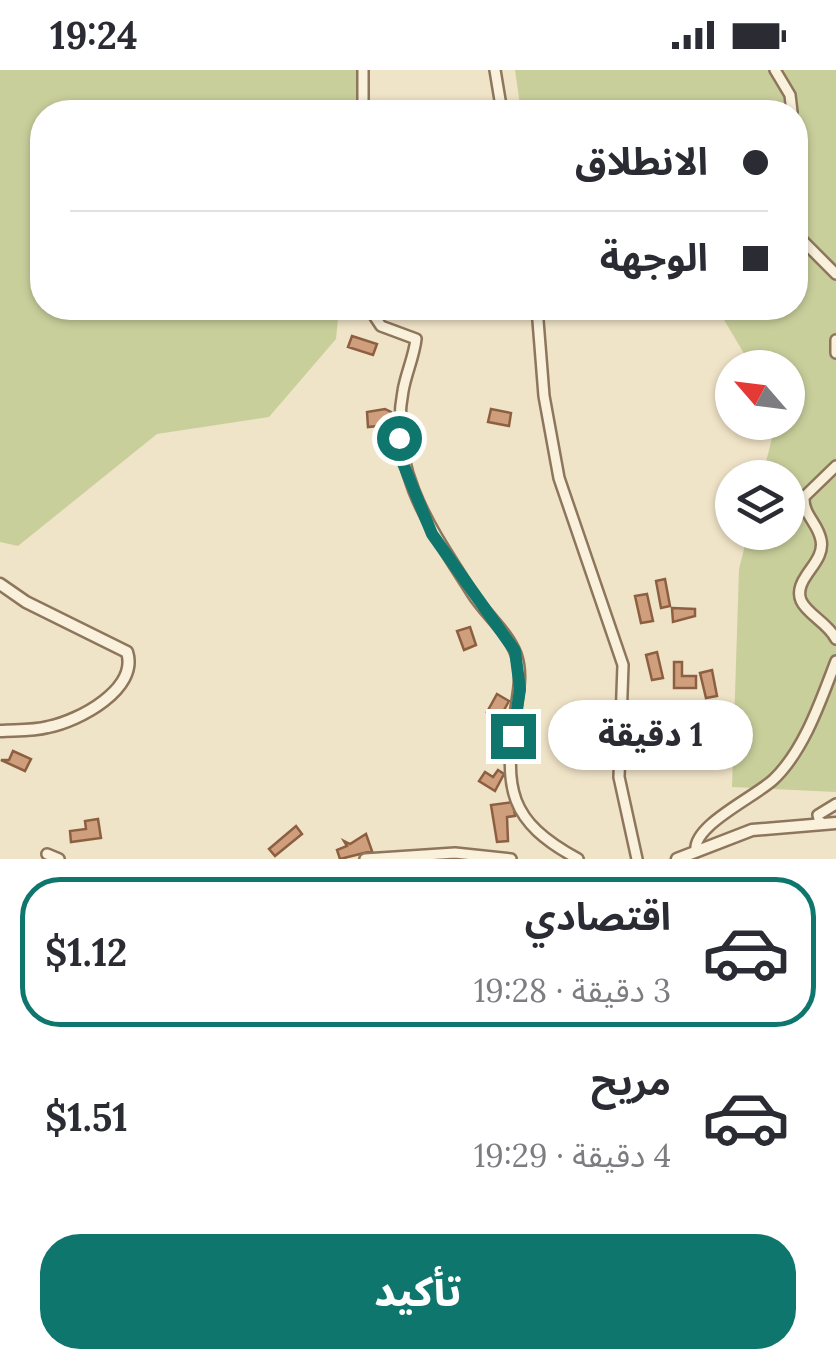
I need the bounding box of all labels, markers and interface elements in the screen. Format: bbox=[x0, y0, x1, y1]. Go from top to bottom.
text: 19:24 bbox=[50, 11, 138, 59]
text: الانطلاق bbox=[575, 137, 708, 185]
text: الوجهة bbox=[600, 233, 708, 281]
north arrow bbox=[715, 350, 805, 440]
map controls bbox=[715, 350, 805, 550]
route start bbox=[377, 416, 422, 461]
button: layers bbox=[715, 460, 805, 550]
callout: 1 دقيقة bbox=[548, 701, 753, 771]
route end bbox=[491, 714, 536, 759]
text: 1 دقيقة bbox=[598, 714, 703, 755]
text: اقتصادي bbox=[525, 892, 671, 940]
icon: car bbox=[701, 907, 791, 997]
text: $1.12 bbox=[45, 928, 127, 976]
text: 3 دقيقة · 19:28 bbox=[474, 970, 671, 1011]
text: مريح bbox=[591, 1057, 671, 1105]
icon: car bbox=[701, 1072, 791, 1162]
text: $1.51 bbox=[45, 1093, 128, 1141]
text: 4 دقيقة · 19:29 bbox=[474, 1135, 671, 1176]
button: تأكيد bbox=[40, 1234, 796, 1349]

